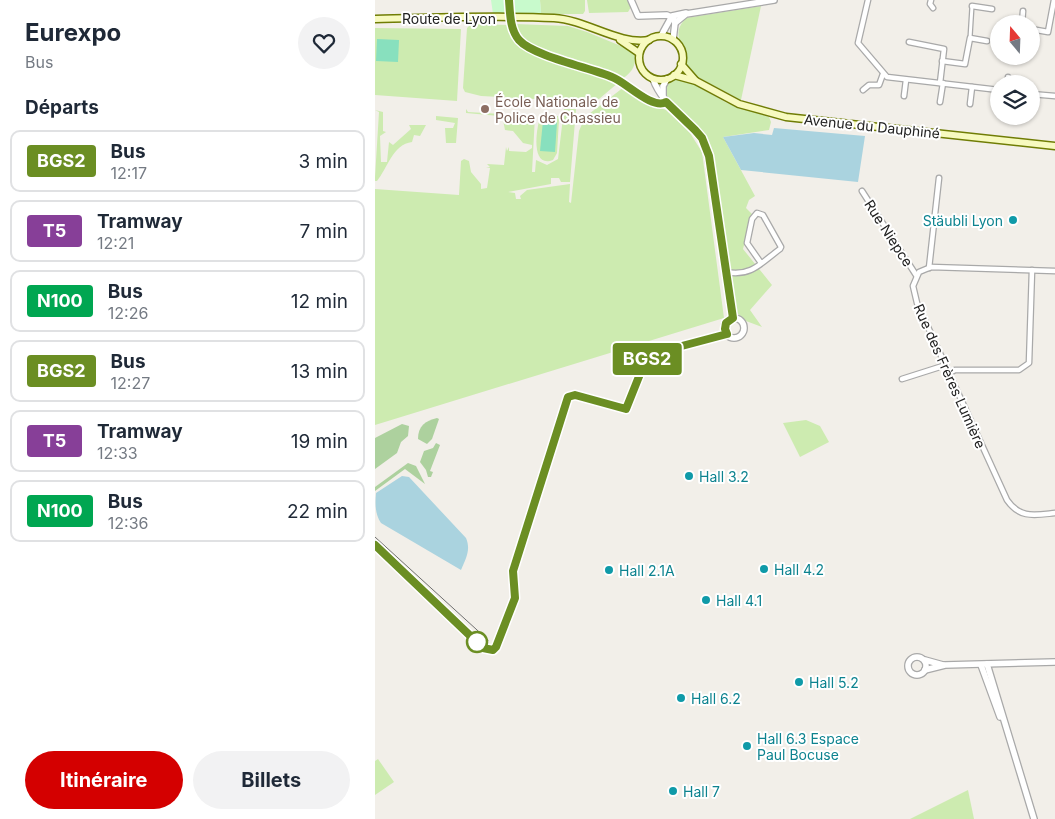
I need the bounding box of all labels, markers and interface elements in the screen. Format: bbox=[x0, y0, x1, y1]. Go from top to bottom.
street label: Route de Lyon bbox=[402, 10, 496, 27]
north arrow bbox=[990, 15, 1040, 65]
map controls bbox=[990, 15, 1040, 125]
button: heart bbox=[298, 17, 350, 69]
text: Eurexpo bbox=[25, 18, 121, 47]
text: Bus bbox=[25, 52, 53, 72]
button: layers bbox=[990, 75, 1040, 125]
place label: École Nationale de Police de Chassieu bbox=[495, 93, 621, 126]
text: Départs bbox=[25, 96, 99, 119]
marker: École Nationale de Police de Chassieu bbox=[479, 103, 491, 115]
street label: Avenue du Dauphiné bbox=[803, 110, 941, 142]
text: Bus bbox=[111, 140, 146, 163]
text: BGS2 bbox=[37, 150, 86, 171]
text: 3 min bbox=[298, 150, 348, 173]
text: 12:17 bbox=[111, 163, 147, 183]
street label: Rue Niepce bbox=[861, 196, 917, 270]
text: Tramway bbox=[97, 210, 183, 233]
place label: Stäubli Lyon bbox=[923, 212, 1003, 229]
marker: Stäubli Lyon bbox=[1007, 214, 1019, 226]
text: T5 bbox=[43, 220, 66, 241]
text: 7 min bbox=[299, 220, 348, 243]
text: 12:21 bbox=[97, 233, 134, 253]
text: Bus bbox=[108, 280, 143, 303]
text: N100 bbox=[37, 290, 83, 311]
text: 12 min bbox=[291, 290, 348, 313]
street label: Rue des Frères Lumière bbox=[910, 301, 990, 451]
text: 12:26 bbox=[108, 303, 148, 323]
line badge: BGS2 bbox=[612, 343, 682, 375]
text: BGS2 bbox=[623, 348, 671, 369]
text: Bus bbox=[111, 350, 146, 373]
text: BGS2 bbox=[37, 360, 86, 381]
text: 13 min bbox=[291, 360, 348, 383]
text: 12:27 bbox=[111, 373, 150, 393]
text: Tramway bbox=[97, 420, 183, 443]
text: T5 bbox=[43, 430, 66, 451]
text: 19 min bbox=[291, 430, 348, 453]
text: 12:33 bbox=[97, 443, 138, 463]
place label: Hall 3.2 bbox=[699, 468, 749, 485]
marker: Hall 3.2 bbox=[683, 470, 695, 482]
text: Bus bbox=[108, 490, 143, 513]
text: N100 bbox=[37, 500, 83, 521]
text: 22 min bbox=[287, 500, 348, 523]
text: 12:36 bbox=[108, 513, 148, 533]
place label: Hall 4.2 bbox=[774, 561, 824, 578]
place label: Hall 2.1A bbox=[619, 562, 675, 579]
marker: Hall 4.2 bbox=[758, 563, 770, 575]
marker: Hall 2.1A bbox=[603, 564, 615, 576]
place label: Hall 4.1 bbox=[716, 592, 762, 609]
marker: Hall 4.1 bbox=[700, 594, 712, 606]
unlabelled marker bbox=[466, 631, 488, 653]
place label: Hall 5.2 bbox=[809, 674, 859, 691]
marker: Hall 5.2 bbox=[793, 676, 805, 688]
place label: Hall 6.2 bbox=[691, 690, 741, 707]
marker: Hall 6.2 bbox=[675, 692, 687, 704]
place label: Hall 6.3 Espace Paul Bocuse bbox=[757, 730, 859, 763]
marker: Hall 6.3 Espace Paul Bocuse bbox=[741, 740, 753, 752]
button: Itinéraire bbox=[25, 751, 183, 809]
button: Billets bbox=[193, 751, 350, 809]
place label: Hall 7 bbox=[683, 783, 720, 800]
marker: Hall 7 bbox=[667, 785, 679, 797]

